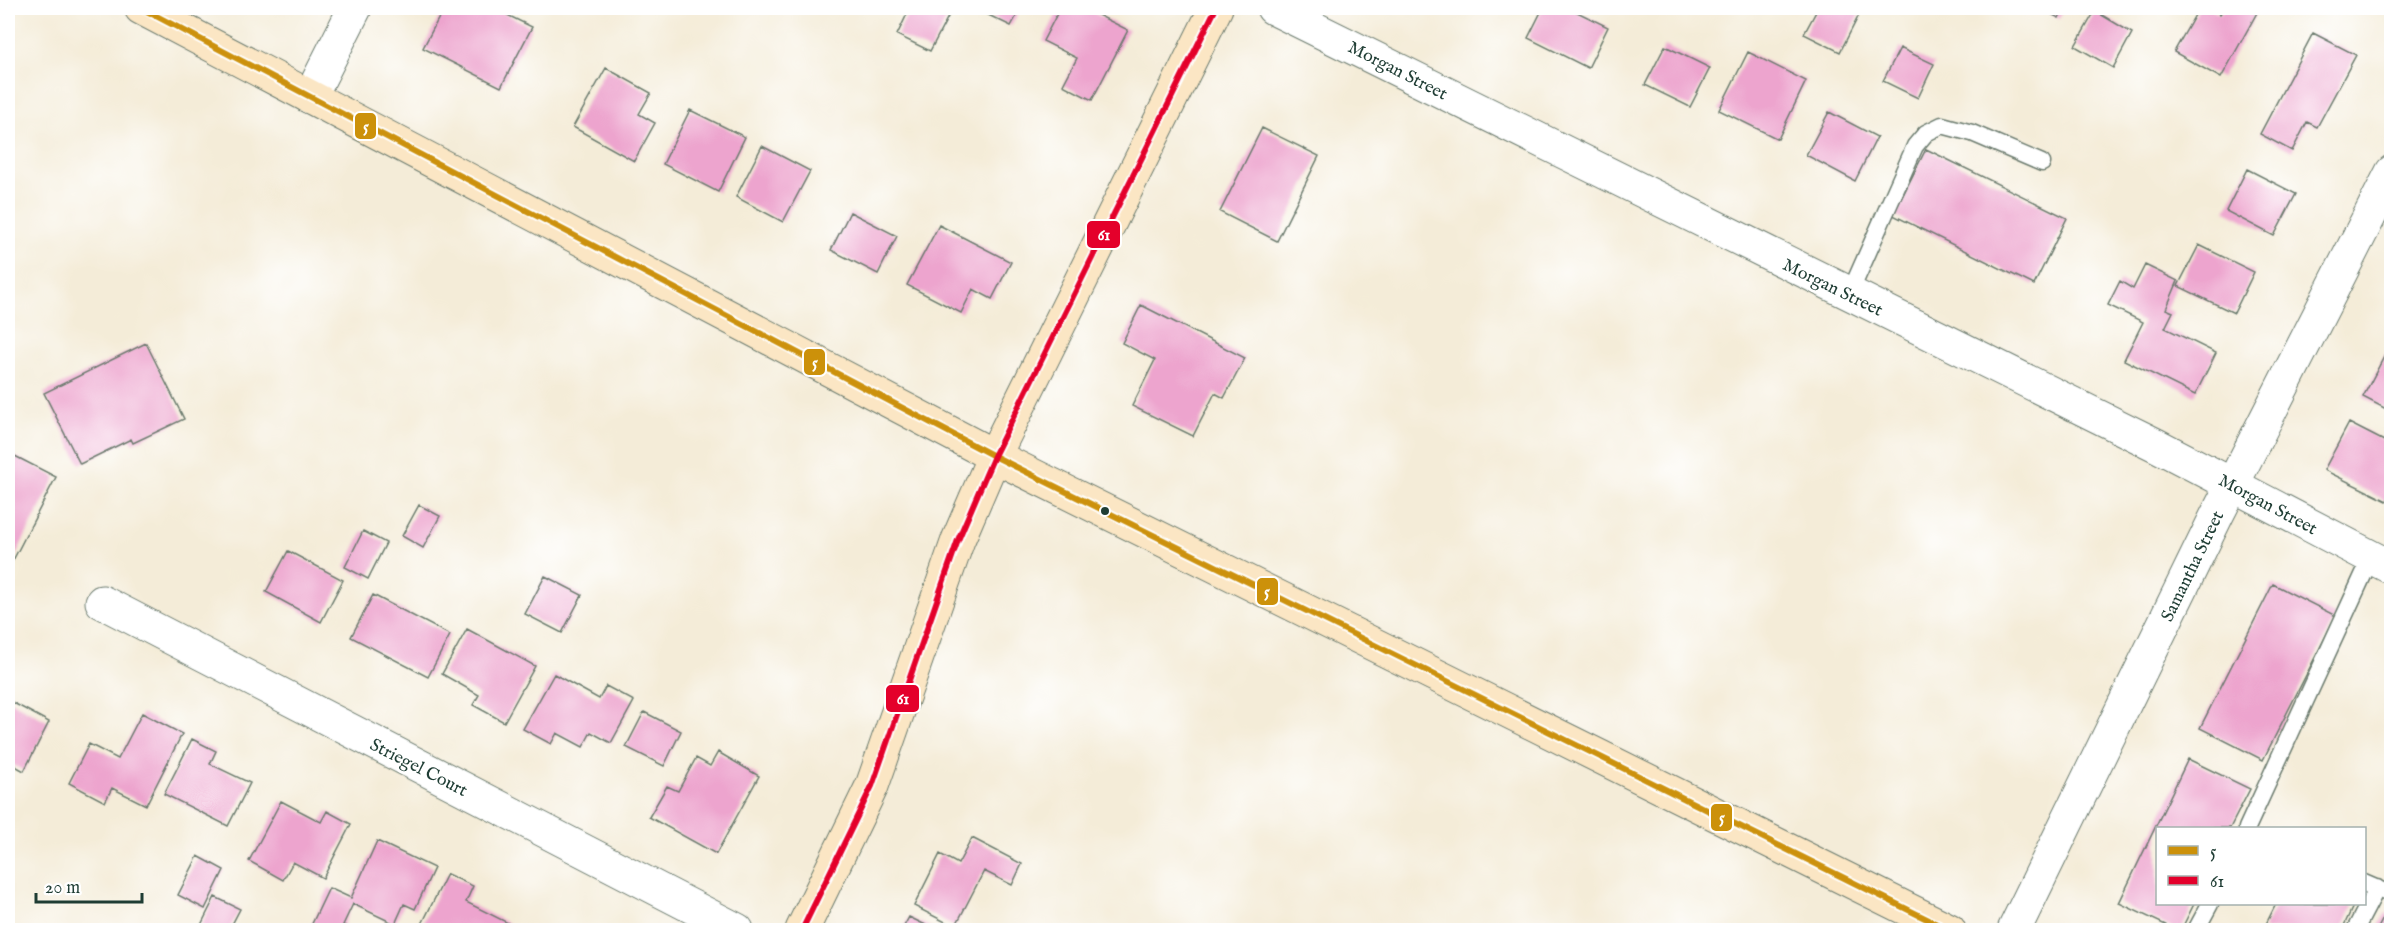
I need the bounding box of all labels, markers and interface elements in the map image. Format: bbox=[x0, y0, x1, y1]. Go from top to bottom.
street label: Morgan Street bbox=[1344, 36, 1451, 106]
line badge: 5 bbox=[354, 112, 377, 140]
text: 5 bbox=[363, 118, 369, 138]
line badge: 61 bbox=[1086, 220, 1121, 249]
text: 61 bbox=[1098, 226, 1110, 246]
street label: Morgan Street bbox=[1778, 254, 1886, 323]
line badge: 5 bbox=[803, 348, 826, 376]
text: 5 bbox=[812, 354, 818, 374]
street label: Morgan Street bbox=[2214, 470, 2321, 541]
unlabelled marker bbox=[1099, 505, 1111, 517]
street label: Samantha Street bbox=[2157, 507, 2230, 626]
line badge: 5 bbox=[1256, 577, 1279, 606]
text: 5 bbox=[1264, 583, 1270, 603]
line badge: 61 bbox=[885, 684, 920, 713]
text: 61 bbox=[897, 690, 909, 710]
street label: Striegel Court bbox=[366, 734, 471, 803]
line badge: 5 bbox=[1710, 803, 1733, 832]
text: 5 bbox=[1719, 809, 1725, 829]
legend bbox=[2156, 827, 2366, 905]
text: 5 bbox=[2210, 841, 2217, 864]
scale bar bbox=[36, 866, 142, 904]
text: 61 bbox=[2210, 871, 2224, 894]
text: 20 m bbox=[45, 877, 80, 900]

